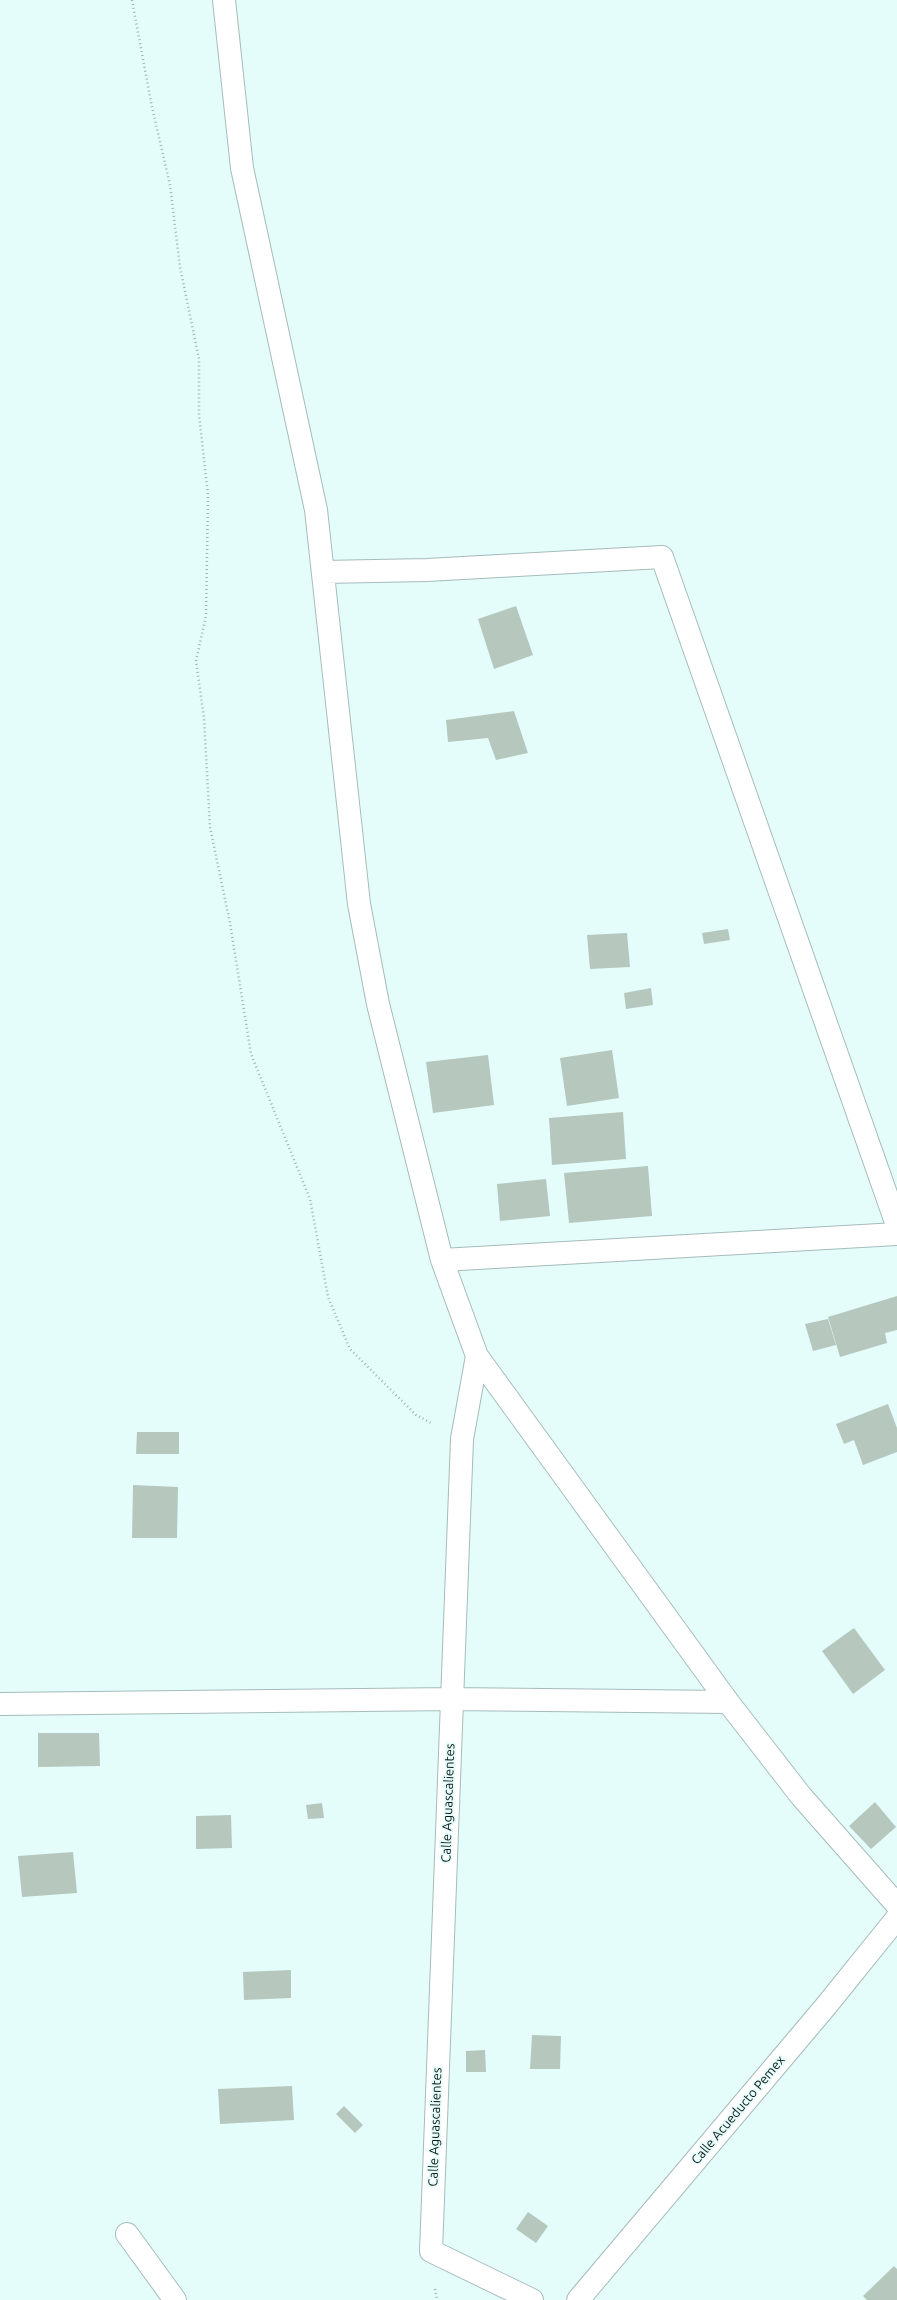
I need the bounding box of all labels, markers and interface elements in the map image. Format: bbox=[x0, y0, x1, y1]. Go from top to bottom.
street label: Calle Aguascalientes bbox=[438, 1743, 458, 1863]
street label: Calle Acueducto Pemex bbox=[688, 2052, 788, 2168]
street label: Calle Aguascalientes bbox=[425, 2067, 445, 2187]

